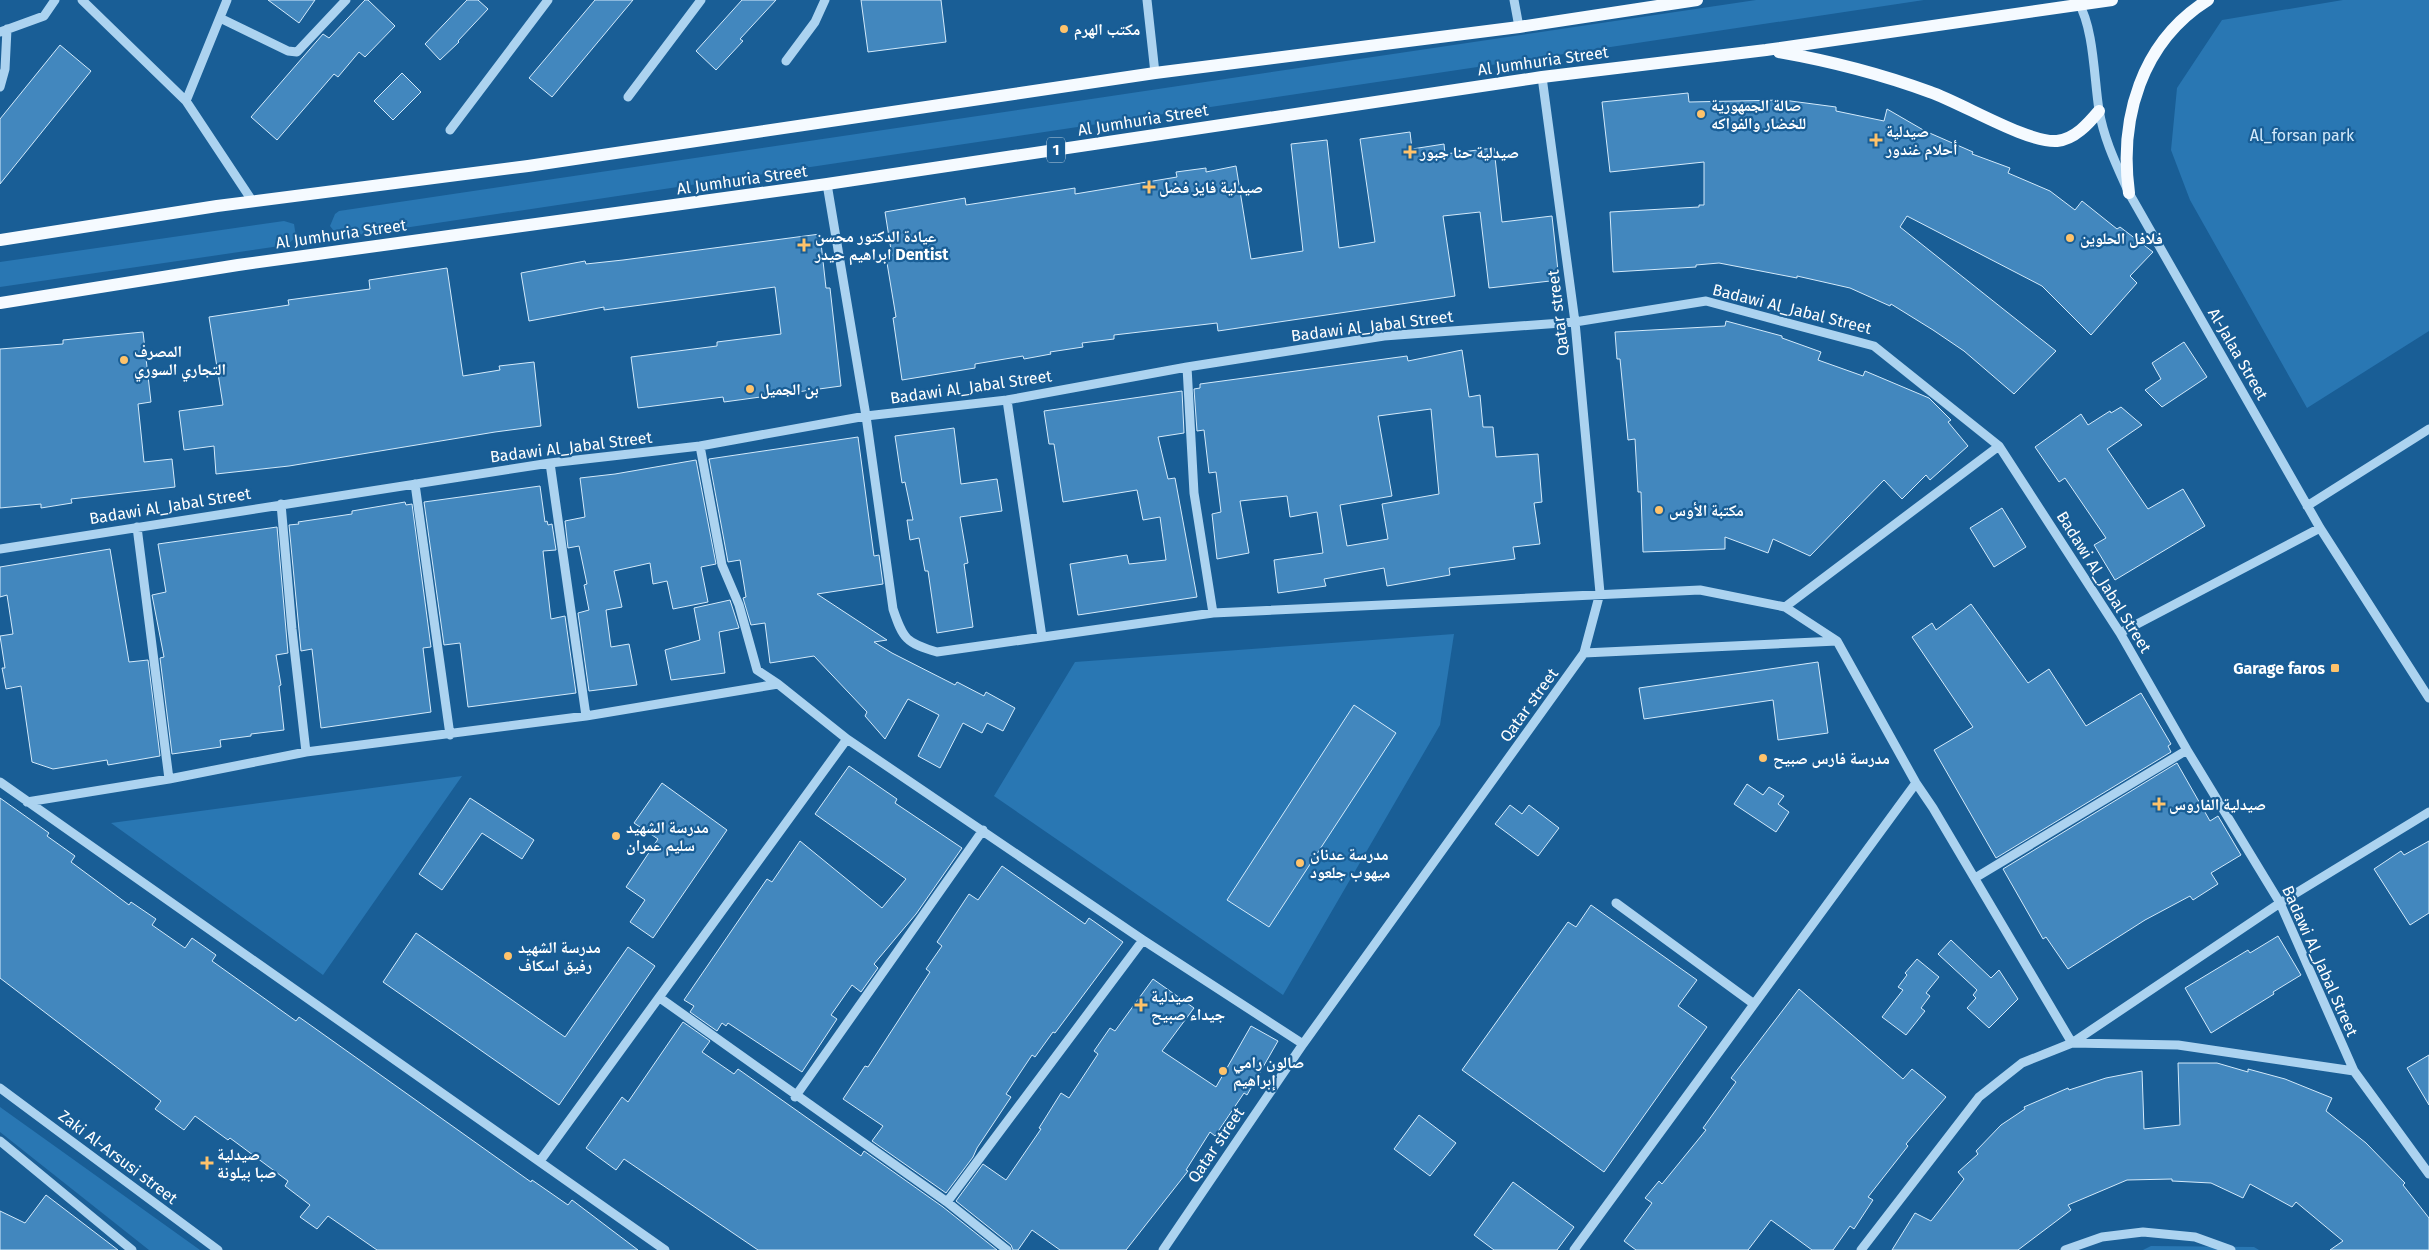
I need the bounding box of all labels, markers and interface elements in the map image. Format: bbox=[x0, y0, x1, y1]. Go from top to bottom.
place label: مكتب الهرم bbox=[1074, 20, 1140, 41]
marker: مكتب الهرم bbox=[1058, 23, 1070, 35]
street label: Al Jumhuria Street bbox=[1476, 42, 1610, 80]
place label: صالة الجمهورية للخضار والفواكه bbox=[1711, 96, 1806, 133]
street label: Al Jumhuria Street bbox=[1076, 100, 1210, 140]
marker: صالة الجمهورية للخضار والفواكه bbox=[1695, 108, 1707, 120]
place label: صيدلية أحلام غندور bbox=[1885, 122, 1958, 161]
park label: Al_forsan park bbox=[2250, 126, 2355, 145]
marker: صيدلية أحلام غندور bbox=[1870, 134, 1882, 146]
road number: 1 bbox=[1047, 138, 1065, 162]
place label: صيدلية حنا جبور bbox=[1419, 143, 1519, 162]
marker: صيدلية حنا جبور bbox=[1404, 146, 1416, 158]
street label: Al Jumhuria Street bbox=[675, 161, 809, 199]
place label: صيدلية فايز فضل bbox=[1159, 178, 1263, 197]
marker: صيدلية فايز فضل bbox=[1143, 181, 1155, 193]
street label: Al Jumhuria Street bbox=[274, 215, 408, 253]
place label: عيادة الدكتور محسن ابراهيم حيدر Dentist bbox=[814, 227, 949, 266]
place label: فلافل الحلوين bbox=[2080, 229, 2163, 248]
marker: فلافل الحلوين bbox=[2064, 232, 2076, 244]
marker: عيادة الدكتور محسن ابراهيم حيدر Dentist bbox=[797, 238, 811, 252]
street label: Qatar street bbox=[1543, 269, 1573, 357]
street label: Badawi Al_Jabal Street bbox=[1711, 280, 1874, 338]
street label: Al-Jalaa Street bbox=[2204, 305, 2272, 404]
street label: Badawi Al_Jabal Street bbox=[1290, 307, 1454, 345]
place label: المصرف التجاري السوري bbox=[134, 342, 226, 381]
marker: المصرف التجاري السوري bbox=[118, 354, 130, 366]
street label: Badawi Al_Jabal Street bbox=[889, 366, 1053, 408]
place label: بن الجميل bbox=[760, 380, 819, 399]
marker: بن الجميل bbox=[744, 383, 756, 395]
street label: Badawi Al_Jabal Street bbox=[489, 428, 653, 466]
street label: Badawi Al_Jabal Street bbox=[88, 484, 252, 528]
place label: مكتبة الأوس bbox=[1669, 501, 1744, 520]
marker: مكتبة الأوس bbox=[1653, 504, 1665, 516]
street label: Badawi Al_Jabal Street bbox=[2053, 508, 2155, 656]
place label: Garage faros bbox=[2233, 659, 2325, 678]
marker: Garage faros bbox=[2329, 662, 2341, 674]
street label: Qatar street bbox=[1496, 664, 1562, 746]
place label: مدرسة فارس صبيح bbox=[1773, 749, 1890, 769]
marker: مدرسة فارس صبيح bbox=[1757, 752, 1769, 764]
place label: صيدلية الفاروس bbox=[2169, 795, 2266, 814]
marker: صيدلية الفاروس bbox=[2153, 798, 2165, 810]
place label: مدرسة الشهيد سليم عمران bbox=[626, 818, 709, 857]
marker: مدرسة الشهيد سليم عمران bbox=[610, 830, 622, 842]
place label: مدرسة عدنان ميهوب جلعود bbox=[1310, 845, 1390, 882]
marker: مدرسة عدنان ميهوب جلعود bbox=[1294, 857, 1306, 869]
street label: Badawi Al_Jabal Street bbox=[2278, 883, 2362, 1040]
place label: مدرسة الشهيد رفيق اسكاف bbox=[518, 938, 601, 975]
marker: مدرسة الشهيد رفيق اسكاف bbox=[502, 950, 514, 962]
place label: صيدلية جيداء صبيح bbox=[1151, 987, 1225, 1025]
marker: صيدلية جيداء صبيح bbox=[1135, 999, 1147, 1011]
place label: صالون رامي إبراهيم bbox=[1233, 1053, 1304, 1092]
marker: صالون رامي إبراهيم bbox=[1217, 1065, 1229, 1077]
street label: Qatar street bbox=[1184, 1104, 1248, 1186]
street label: Zaki Al-Arsusi street bbox=[55, 1106, 181, 1208]
place label: صيدلية صبا بيلونة bbox=[217, 1145, 277, 1182]
marker: صيدلية صبا بيلونة bbox=[201, 1157, 213, 1169]

